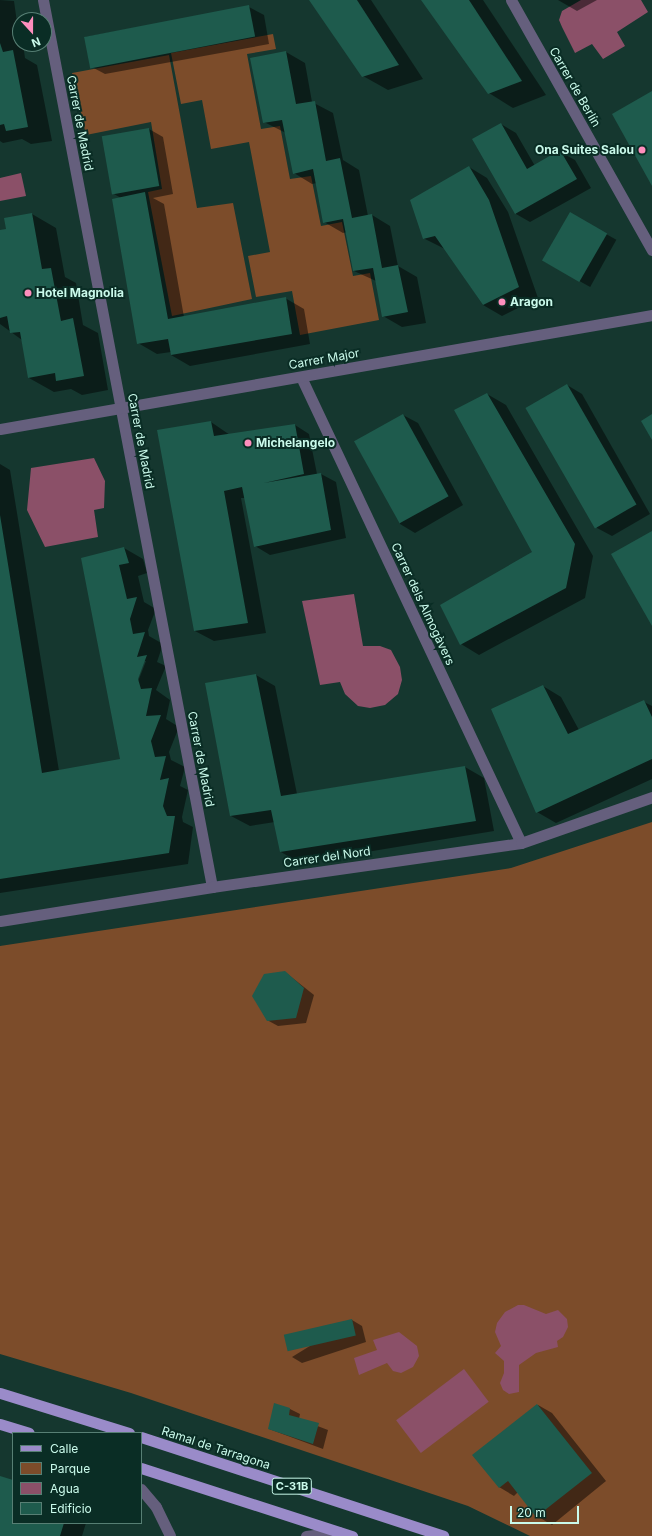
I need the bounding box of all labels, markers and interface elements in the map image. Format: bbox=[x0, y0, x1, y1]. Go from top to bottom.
north arrow bbox=[12, 12, 52, 52]
text: N bbox=[30, 34, 42, 50]
street label: Carrer de Berlín bbox=[546, 45, 604, 129]
street label: Carrer de Madrid bbox=[64, 74, 96, 172]
place label: Ona Suites Salou bbox=[535, 143, 634, 157]
marker: Ona Suites Salou bbox=[637, 145, 647, 155]
place label: Hotel Magnolia bbox=[36, 286, 124, 300]
marker: Hotel Magnolia bbox=[23, 288, 33, 298]
place label: Aragon bbox=[510, 295, 553, 309]
marker: Aragon bbox=[497, 297, 507, 307]
street label: Carrer Major bbox=[287, 346, 361, 372]
street label: Carrer de Madrid bbox=[125, 392, 157, 490]
place label: Michelangelo bbox=[256, 436, 335, 450]
marker: Michelangelo bbox=[243, 438, 253, 448]
street label: Carrer dels Almogàvers bbox=[388, 540, 458, 668]
street label: Carrer de Madrid bbox=[185, 710, 217, 808]
street label: Carrer del Nord bbox=[282, 844, 372, 870]
street label: Ramal de Tarragona bbox=[160, 1424, 272, 1472]
legend bbox=[12, 1432, 142, 1524]
text: Calle bbox=[50, 1441, 78, 1456]
text: Parque bbox=[50, 1461, 90, 1476]
road number: C-31B bbox=[271, 1477, 313, 1495]
text: Agua bbox=[50, 1481, 79, 1496]
scale bar bbox=[512, 1498, 581, 1524]
text: Edificio bbox=[50, 1501, 92, 1516]
text: 20 m bbox=[517, 1505, 546, 1520]

